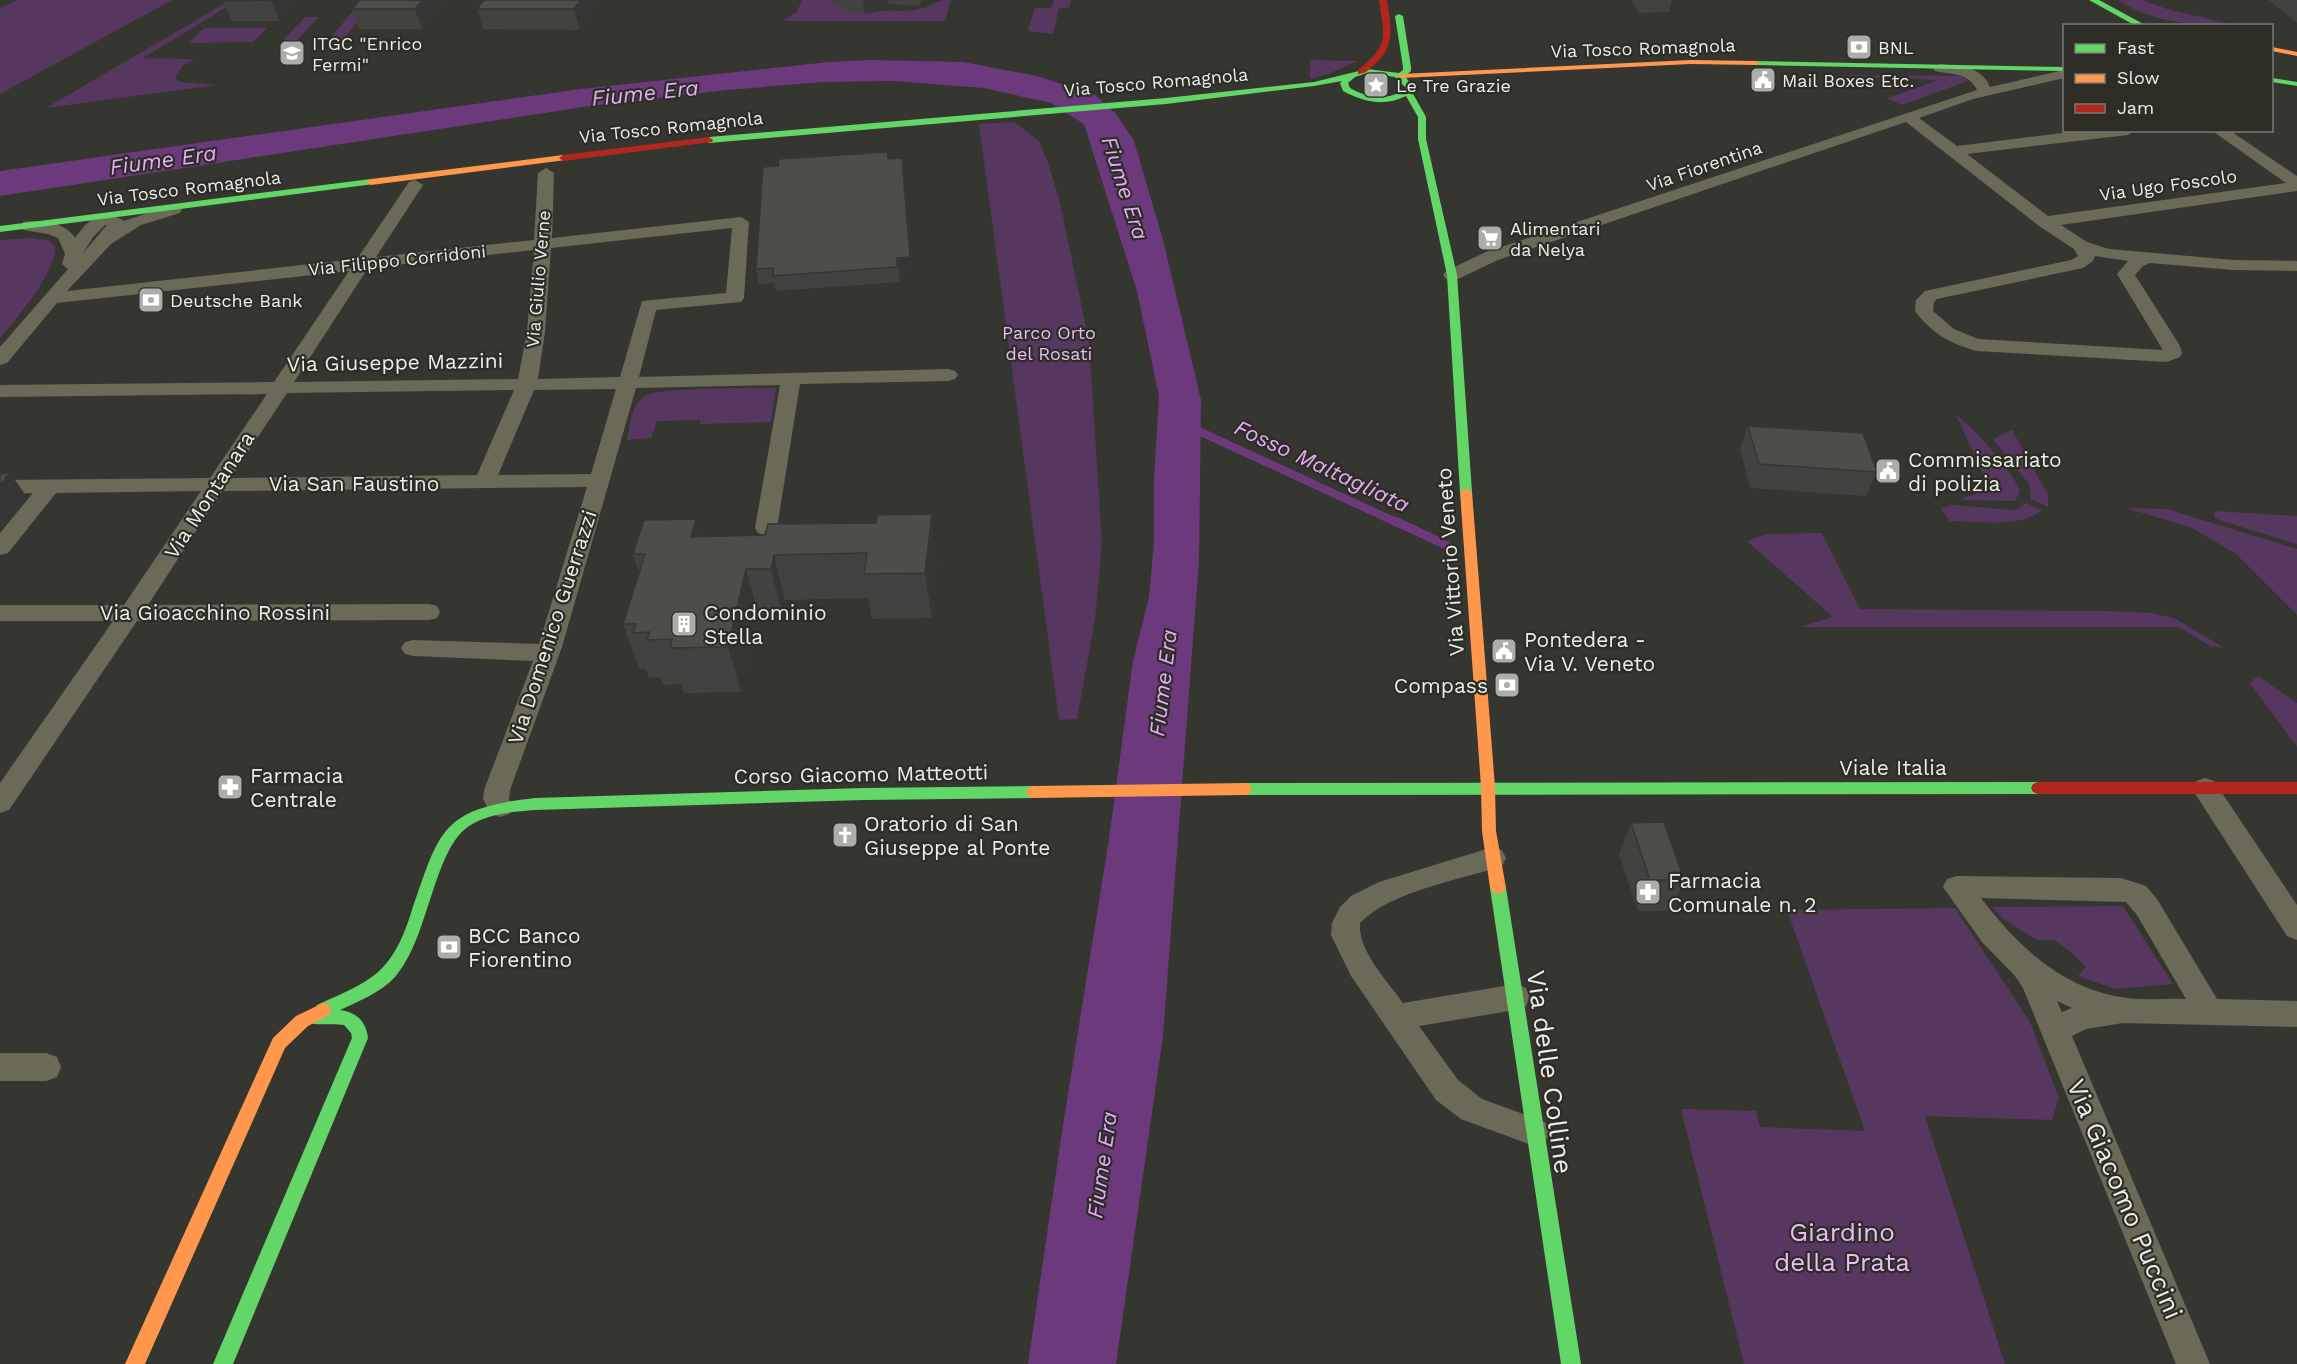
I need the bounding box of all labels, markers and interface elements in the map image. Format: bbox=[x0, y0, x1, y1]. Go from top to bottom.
legend bbox=[2063, 24, 2273, 132]
bank icon: BNL bbox=[1844, 32, 1874, 62]
place label: ITGC "Enrico Fermi" bbox=[312, 33, 422, 75]
street label: Via Tosco Romagnola bbox=[1550, 34, 1736, 62]
place label: BNL bbox=[1878, 37, 1914, 58]
text: Fast bbox=[2117, 37, 2155, 58]
school or university icon: ITGC "Enrico Fermi" bbox=[277, 38, 307, 68]
street label: Via Tosco Romagnola bbox=[1063, 63, 1249, 101]
public building icon: Mail Boxes Etc. bbox=[1748, 65, 1778, 95]
text: Slow bbox=[2117, 67, 2160, 88]
place icon: Le Tre Grazie bbox=[1361, 70, 1391, 100]
place label: Mail Boxes Etc. bbox=[1782, 70, 1914, 91]
water label: Fiume Era bbox=[590, 75, 700, 111]
place label: Le Tre Grazie bbox=[1396, 75, 1511, 96]
text: Jam bbox=[2117, 97, 2154, 118]
street label: Via Tosco Romagnola bbox=[578, 107, 764, 147]
water label: Fiume Era bbox=[1096, 133, 1154, 243]
street label: Via Fiorentina bbox=[1643, 136, 1765, 196]
water label: Fiume Era bbox=[108, 140, 218, 180]
street label: Via Ugo Foscolo bbox=[2098, 165, 2238, 205]
street label: Via Tosco Romagnola bbox=[96, 166, 282, 210]
street label: Via Giulio Verne bbox=[522, 209, 554, 349]
place label: Alimentari da Nelya bbox=[1510, 218, 1601, 260]
supermarket icon: Alimentari da Nelya bbox=[1475, 223, 1505, 253]
street label: Via Filippo Corridoni bbox=[307, 240, 487, 280]
bank icon: Deutsche Bank bbox=[136, 285, 166, 315]
place label: Deutsche Bank bbox=[170, 290, 303, 311]
park label: Parco Orto del Rosati bbox=[1002, 322, 1096, 364]
street label: Via Giuseppe Mazzini bbox=[287, 348, 503, 376]
water label: Fosso Maltagliata bbox=[1231, 415, 1413, 517]
street label: Via Montanara bbox=[159, 427, 259, 563]
place label: Commissariato di polizia bbox=[1908, 447, 2062, 496]
public building icon: Commissariato di polizia bbox=[1873, 456, 1903, 486]
street label: Via Vittorio Veneto bbox=[1431, 467, 1469, 657]
street label: Via San Faustino bbox=[269, 471, 439, 496]
street label: Via Domenico Guerrazzi bbox=[502, 507, 602, 747]
street label: Via Gioacchino Rossini bbox=[100, 600, 330, 625]
place label: Condominio Stella bbox=[704, 600, 827, 649]
building icon: Condominio Stella bbox=[669, 609, 699, 639]
place label: Pontedera - Via V. Veneto bbox=[1524, 627, 1655, 676]
water label: Fiume Era bbox=[1144, 628, 1182, 738]
public building icon: Pontedera - Via V. Veneto bbox=[1489, 636, 1519, 666]
bank icon: Compass bbox=[1492, 670, 1522, 700]
place label: Compass bbox=[1394, 673, 1488, 698]
street label: Viale Italia bbox=[1839, 755, 1947, 780]
street label: Corso Giacomo Matteotti bbox=[733, 759, 989, 789]
place label: Farmacia Centrale bbox=[250, 763, 343, 812]
pharmacy icon: Farmacia Centrale bbox=[215, 772, 245, 802]
place label: Oratorio di San Giuseppe al Ponte bbox=[864, 811, 1050, 860]
church icon: Oratorio di San Giuseppe al Ponte bbox=[830, 820, 860, 850]
place label: Farmacia Comunale n. 2 bbox=[1668, 868, 1817, 917]
pharmacy icon: Farmacia Comunale n. 2 bbox=[1633, 877, 1663, 907]
place label: BCC Banco Fiorentino bbox=[468, 923, 581, 972]
bank icon: BCC Banco Fiorentino bbox=[434, 932, 464, 962]
street label: Via delle Colline bbox=[1521, 968, 1579, 1176]
street label: Via Giacomo Puccini bbox=[2061, 1075, 2189, 1323]
water label: Fiume Era bbox=[1082, 1110, 1122, 1220]
park label: Giardino della Prata bbox=[1774, 1217, 1910, 1277]

